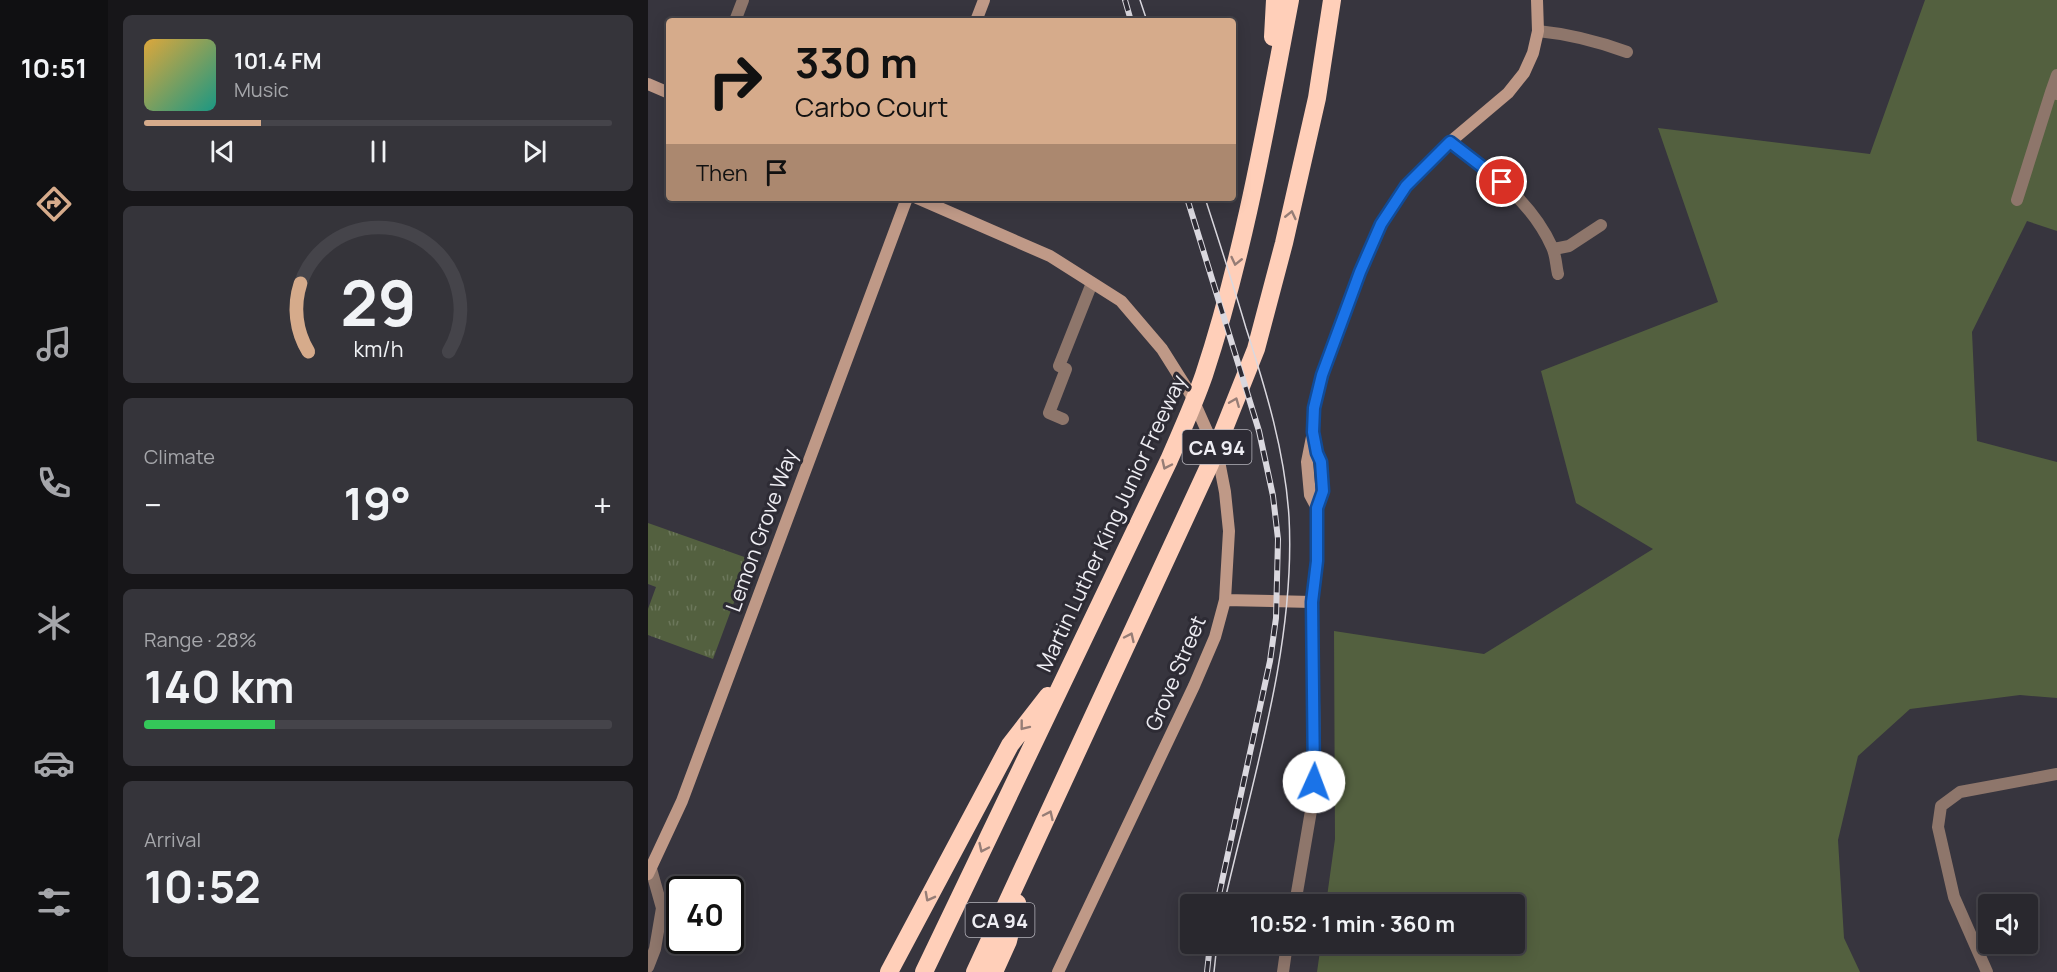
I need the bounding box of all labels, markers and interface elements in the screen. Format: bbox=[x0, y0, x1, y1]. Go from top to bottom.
text: 330 m bbox=[795, 33, 918, 91]
icon: right bbox=[696, 42, 774, 120]
text: 101.4 FM bbox=[234, 46, 322, 76]
text: 10:51 bbox=[21, 49, 87, 86]
text: Music bbox=[234, 76, 289, 103]
text: Carbo Court bbox=[795, 88, 948, 125]
icon: previous bbox=[206, 135, 239, 168]
icon: pause bbox=[362, 135, 395, 168]
icon: next bbox=[518, 135, 551, 168]
icon: arrive bbox=[760, 156, 793, 189]
pin bbox=[1476, 156, 1527, 207]
text: Then bbox=[696, 158, 748, 188]
icon: arrive bbox=[1485, 165, 1518, 198]
icon: directions bbox=[33, 183, 75, 225]
one-way arrow bbox=[1283, 210, 1296, 220]
one-way arrow bbox=[1230, 256, 1243, 266]
text: 29 bbox=[340, 259, 416, 345]
icon: music bbox=[33, 323, 75, 365]
text: km/h bbox=[353, 334, 403, 363]
street label: Martin Luther King Junior Freeway bbox=[1030, 370, 1192, 676]
one-way arrow bbox=[1228, 397, 1240, 408]
road number: CA 94 bbox=[1182, 430, 1252, 464]
text: Climate bbox=[144, 443, 215, 470]
street label: Lemon Grove Way bbox=[719, 445, 803, 615]
one-way arrow bbox=[1162, 459, 1174, 470]
icon: phone bbox=[33, 462, 75, 504]
text: 19° bbox=[343, 472, 411, 534]
text: − bbox=[144, 482, 162, 527]
text: + bbox=[593, 482, 612, 527]
icon: climate bbox=[33, 602, 75, 644]
street label: Grove Street bbox=[1138, 611, 1212, 735]
text: Range · 28% bbox=[144, 626, 257, 653]
one-way arrow bbox=[1123, 633, 1135, 644]
text: 140 km bbox=[144, 655, 294, 717]
one-way arrow bbox=[1021, 720, 1032, 731]
icon: car bbox=[33, 742, 75, 784]
position arrow bbox=[1282, 750, 1346, 814]
one-way arrow bbox=[1041, 810, 1053, 821]
text: Arrival bbox=[144, 826, 201, 853]
one-way arrow bbox=[978, 842, 990, 853]
text: 10:52 bbox=[144, 855, 261, 917]
speed limit sign: 40 bbox=[666, 876, 744, 954]
icon: filters bbox=[33, 881, 75, 923]
one-way arrow bbox=[925, 890, 936, 901]
map controls bbox=[1978, 894, 2038, 954]
button: sound bbox=[1978, 894, 2038, 954]
road number: CA 94 bbox=[966, 903, 1034, 937]
text: 10:52 · 1 min · 360 m bbox=[1250, 909, 1455, 939]

